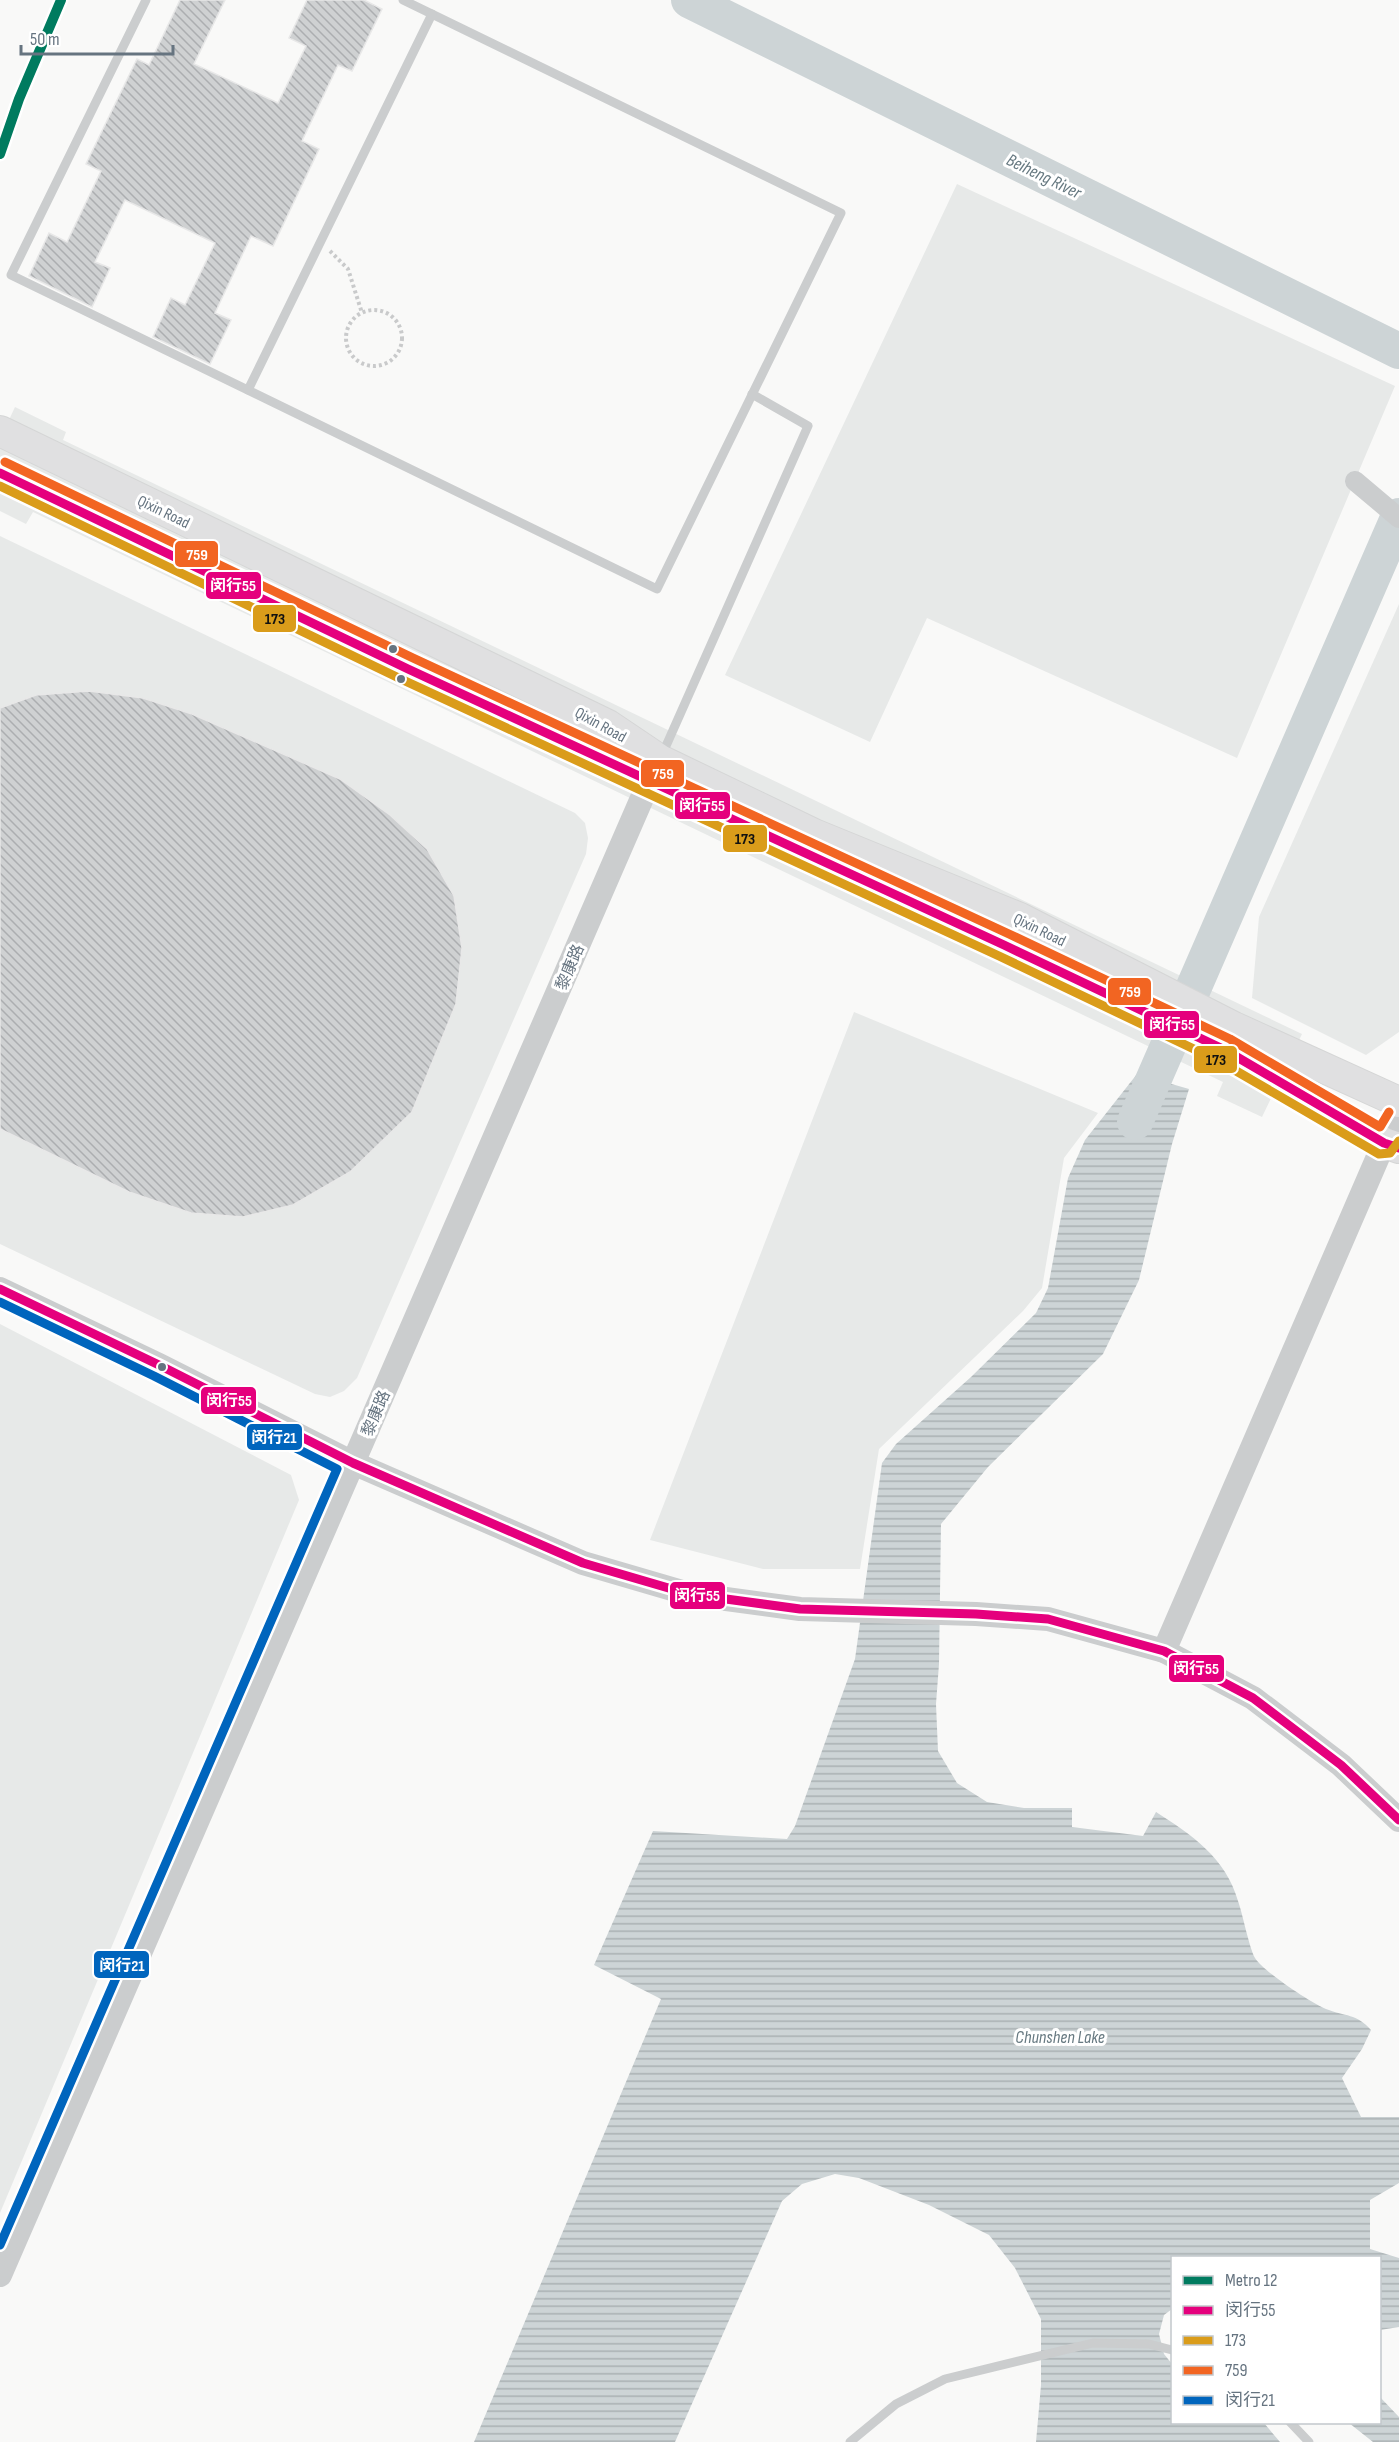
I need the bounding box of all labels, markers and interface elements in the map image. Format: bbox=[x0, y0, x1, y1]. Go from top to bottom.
scale bar bbox=[21, 18, 172, 56]
text: 50 m bbox=[30, 29, 60, 50]
water label: Beiheng River bbox=[1003, 149, 1085, 204]
street label: Qixin Road bbox=[134, 492, 193, 533]
line badge: 759 bbox=[174, 540, 219, 568]
text: 759 bbox=[186, 546, 208, 565]
line badge: 闵行55 bbox=[205, 571, 262, 600]
text: 闵行55 bbox=[210, 577, 256, 596]
line badge: 173 bbox=[252, 604, 297, 633]
text: 173 bbox=[265, 610, 285, 629]
unlabelled marker bbox=[387, 643, 399, 655]
unlabelled marker bbox=[395, 673, 407, 685]
street label: Qixin Road bbox=[571, 703, 629, 747]
line badge: 759 bbox=[640, 759, 685, 788]
text: 759 bbox=[652, 765, 674, 784]
line badge: 闵行55 bbox=[674, 791, 731, 820]
text: 闵行55 bbox=[679, 797, 725, 816]
line badge: 173 bbox=[722, 824, 768, 853]
text: 173 bbox=[735, 830, 755, 849]
street label: Qixin Road bbox=[1010, 910, 1069, 951]
street label: 黎康路 bbox=[552, 942, 589, 993]
line badge: 759 bbox=[1107, 977, 1152, 1006]
text: 759 bbox=[1119, 983, 1141, 1002]
line badge: 闵行55 bbox=[1143, 1010, 1200, 1039]
text: 闵行55 bbox=[1149, 1016, 1195, 1035]
line badge: 173 bbox=[1193, 1045, 1238, 1074]
text: 173 bbox=[1206, 1051, 1226, 1070]
unlabelled marker bbox=[156, 1361, 168, 1373]
line badge: 闵行55 bbox=[200, 1386, 257, 1415]
street label: 黎康路 bbox=[358, 1388, 395, 1439]
text: 闵行55 bbox=[206, 1392, 252, 1411]
line badge: 闵行21 bbox=[246, 1423, 303, 1451]
text: 闵行21 bbox=[251, 1429, 297, 1448]
line badge: 闵行55 bbox=[669, 1581, 726, 1610]
text: 闵行55 bbox=[674, 1587, 720, 1606]
line badge: 闵行55 bbox=[1168, 1654, 1225, 1683]
text: 闵行55 bbox=[1173, 1660, 1219, 1679]
line badge: 闵行21 bbox=[93, 1950, 150, 1979]
text: 闵行21 bbox=[99, 1957, 145, 1976]
water label: Chunshen Lake bbox=[1015, 2027, 1105, 2048]
legend bbox=[1171, 2256, 1381, 2424]
text: Metro 12 bbox=[1225, 2270, 1278, 2291]
text: 闵行55 bbox=[1225, 2300, 1275, 2321]
text: 173 bbox=[1225, 2330, 1246, 2351]
text: 759 bbox=[1225, 2360, 1247, 2381]
text: 闵行21 bbox=[1225, 2390, 1275, 2411]

